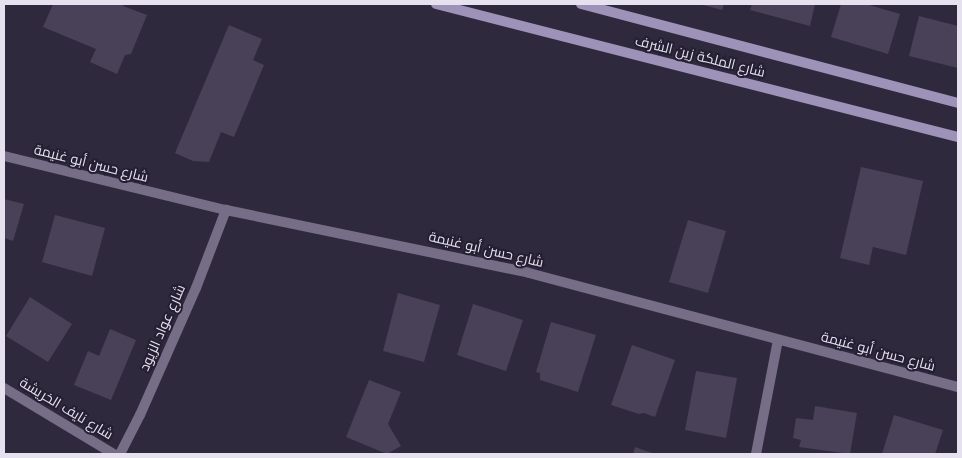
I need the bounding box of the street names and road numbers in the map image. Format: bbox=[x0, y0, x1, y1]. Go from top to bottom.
street label: شارع الملكة زين الشرف bbox=[633, 33, 767, 81]
street label: شارع حسن أبو غنيمة bbox=[32, 142, 150, 186]
street label: شارع حسن أبو غنيمة bbox=[427, 229, 545, 271]
street label: شارع عواد الزيود bbox=[136, 282, 190, 374]
street label: شارع حسن أبو غنيمة bbox=[819, 329, 937, 375]
street label: شارع نايف الخريشة bbox=[16, 374, 116, 444]

